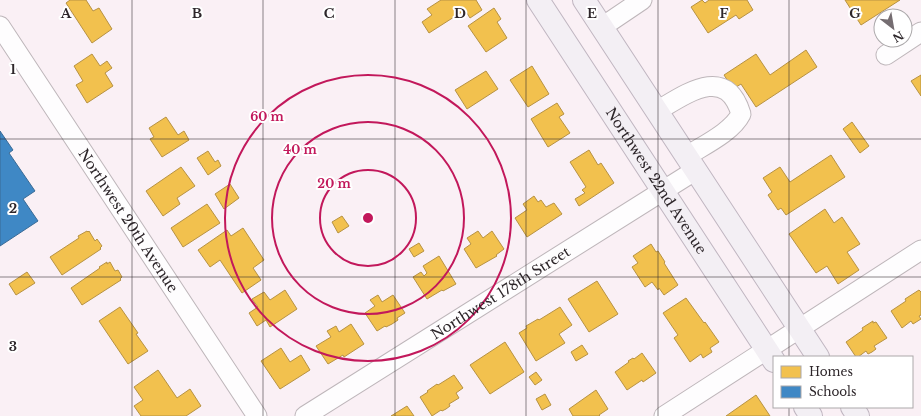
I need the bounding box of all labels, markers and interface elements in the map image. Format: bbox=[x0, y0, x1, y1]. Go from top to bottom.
text: A bbox=[60, 5, 72, 22]
text: B bbox=[192, 5, 202, 22]
text: C bbox=[324, 5, 335, 22]
text: D bbox=[454, 5, 466, 22]
text: E bbox=[587, 5, 597, 22]
text: F bbox=[720, 5, 729, 22]
text: G bbox=[849, 5, 861, 22]
north arrow bbox=[873, 8, 913, 48]
text: N bbox=[890, 28, 906, 46]
text: 1 bbox=[10, 61, 16, 78]
street label: Northwest 22nd Avenue bbox=[602, 104, 711, 257]
text: 60 m bbox=[250, 109, 285, 124]
text: 40 m bbox=[283, 142, 317, 157]
street label: Northwest 20th Avenue bbox=[74, 145, 182, 296]
text: 20 m bbox=[317, 176, 351, 191]
text: 2 bbox=[9, 200, 17, 217]
centre of rings bbox=[361, 211, 375, 225]
street label: Northwest 178th Street bbox=[428, 242, 574, 343]
text: 3 bbox=[9, 338, 17, 355]
legend bbox=[773, 356, 913, 408]
text: Homes bbox=[809, 364, 853, 379]
text: Schools bbox=[809, 384, 856, 399]

